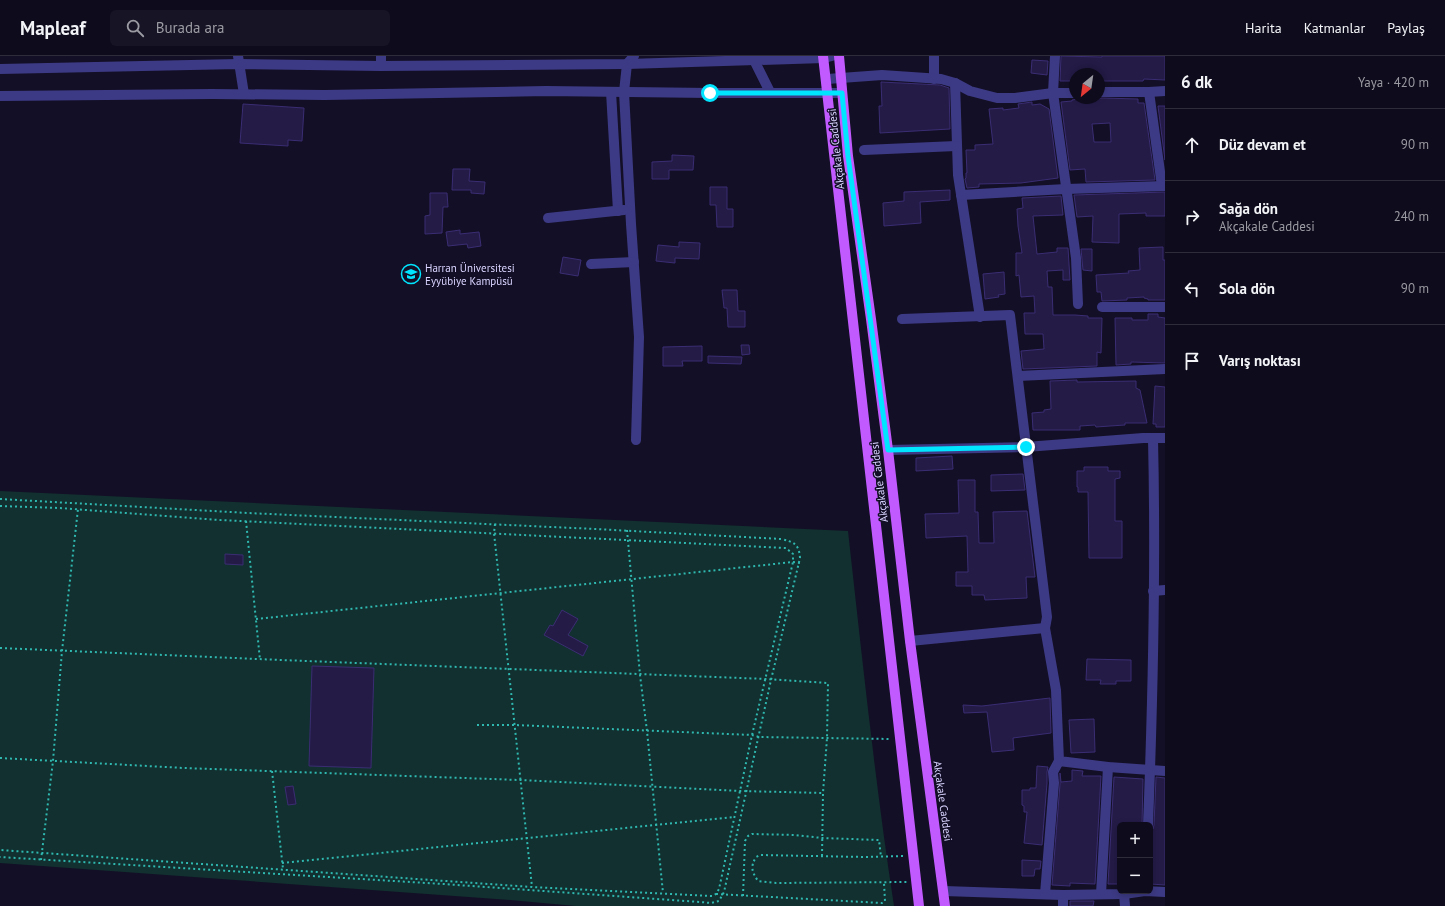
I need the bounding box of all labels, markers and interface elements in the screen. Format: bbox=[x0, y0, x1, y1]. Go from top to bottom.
search box bbox=[110, 10, 390, 46]
text: Mapleaf bbox=[20, 16, 86, 40]
icon: search bbox=[124, 17, 146, 39]
text: Burada ara bbox=[156, 18, 225, 37]
text: Harita bbox=[1245, 19, 1282, 37]
text: Katmanlar bbox=[1304, 19, 1365, 37]
text: Paylaş bbox=[1387, 19, 1425, 37]
north arrow bbox=[1069, 68, 1105, 104]
text: 6 dk bbox=[1181, 71, 1212, 93]
text: Yaya · 420 m bbox=[1358, 74, 1429, 91]
route start bbox=[701, 84, 719, 102]
street label: Akçakale Caddesi bbox=[825, 108, 847, 190]
icon: ahead bbox=[1181, 134, 1203, 156]
text: Düz devam et bbox=[1219, 135, 1306, 154]
text: 90 m bbox=[1401, 136, 1429, 153]
text: Sağa dön bbox=[1219, 199, 1278, 218]
icon: right bbox=[1181, 206, 1203, 228]
text: 240 m bbox=[1394, 208, 1429, 225]
text: Akçakale Caddesi bbox=[1219, 218, 1315, 235]
place label: Harran Üniversitesi Eyyübiye Kampüsü bbox=[425, 261, 515, 288]
school or university icon: Harran Üniversitesi Eyyübiye Kampüsü bbox=[400, 263, 422, 285]
icon: left bbox=[1181, 278, 1203, 300]
text: Sola dön bbox=[1219, 279, 1275, 298]
text: 90 m bbox=[1401, 280, 1429, 297]
icon: arrive bbox=[1181, 350, 1203, 372]
text: Varış noktası bbox=[1219, 351, 1301, 370]
route end bbox=[1017, 438, 1035, 456]
street label: Akçakale Caddesi bbox=[867, 441, 891, 523]
street label: Akçakale Caddesi bbox=[930, 760, 956, 842]
map controls bbox=[1117, 822, 1153, 894]
button: + bbox=[1117, 822, 1153, 858]
button: − bbox=[1117, 858, 1153, 894]

